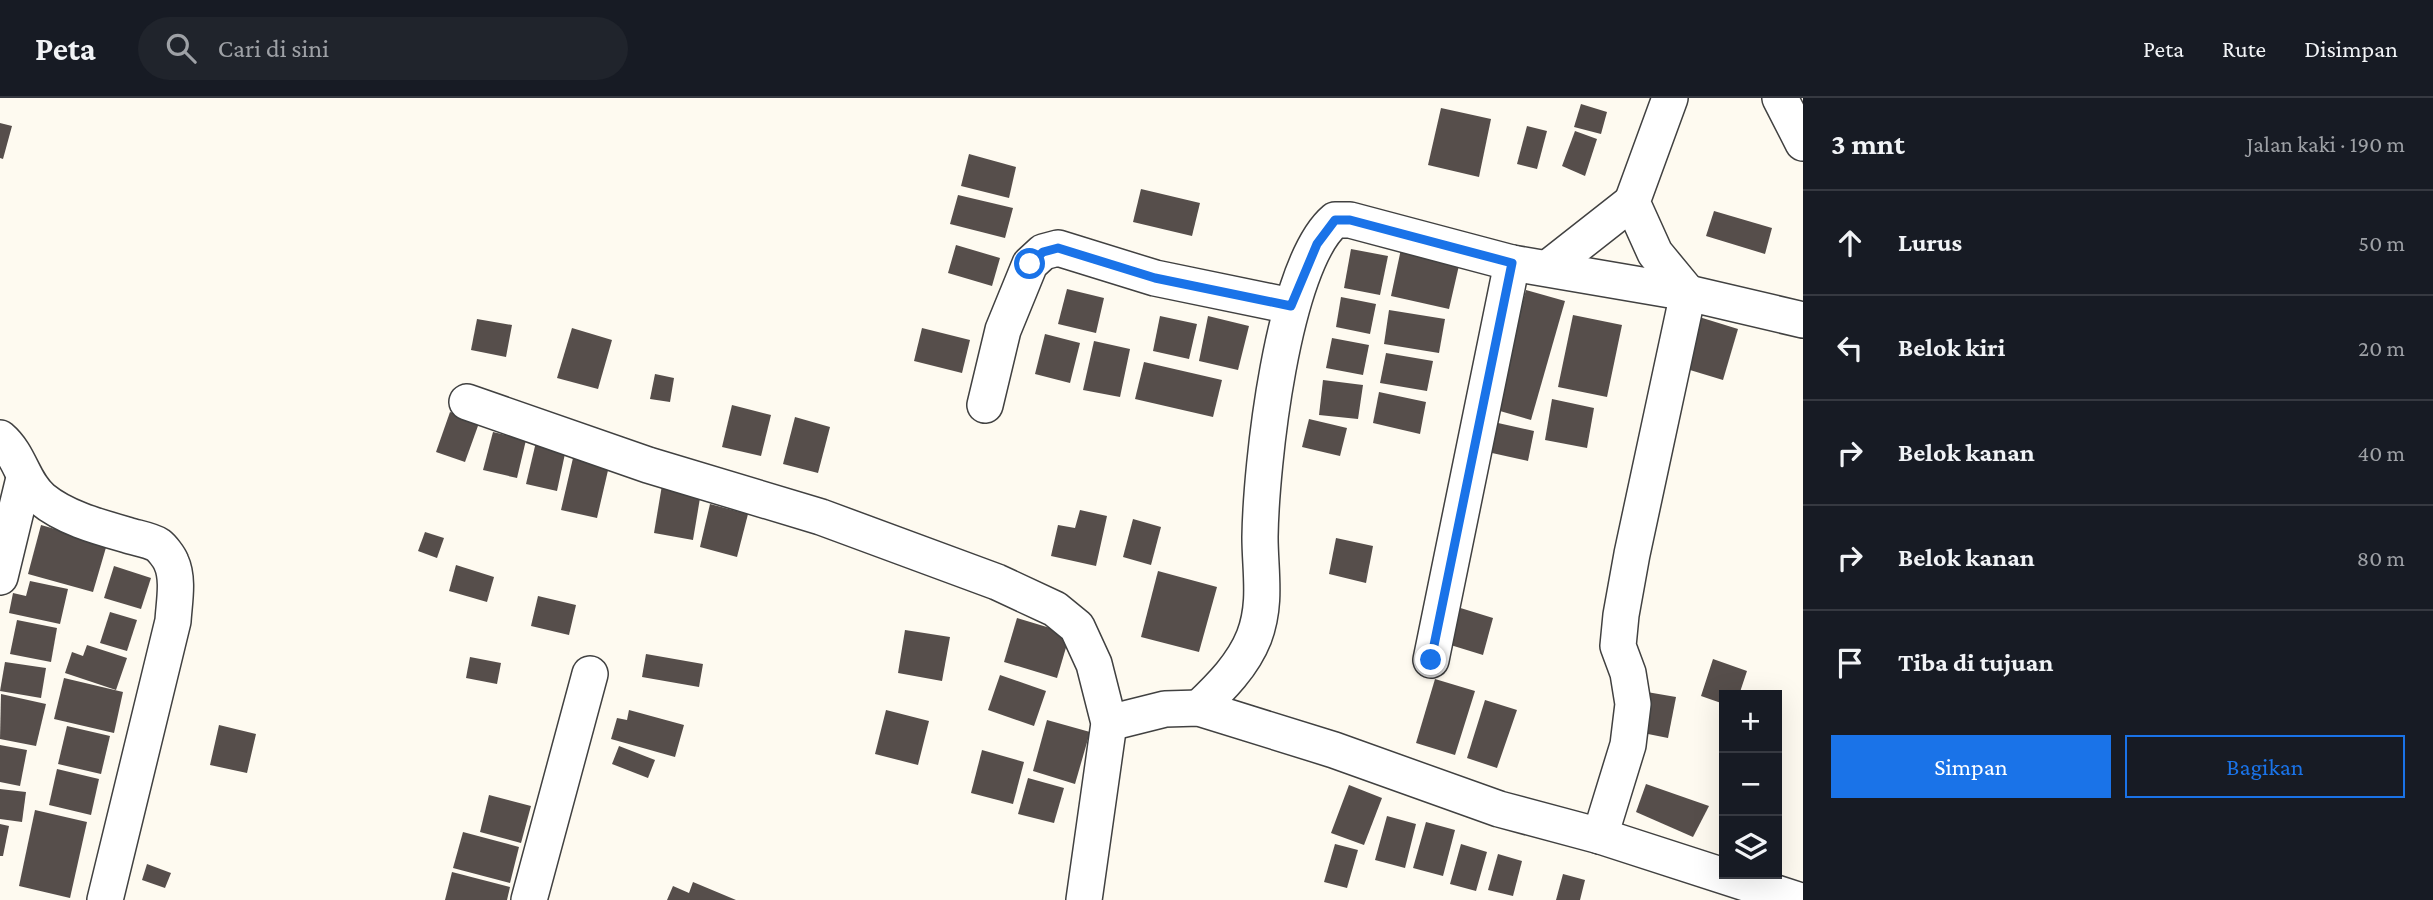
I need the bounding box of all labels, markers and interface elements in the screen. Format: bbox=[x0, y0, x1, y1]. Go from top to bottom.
search box bbox=[138, 17, 628, 80]
icon: search bbox=[162, 29, 200, 67]
text: Peta bbox=[35, 30, 96, 67]
text: Cari di sini bbox=[218, 34, 329, 63]
text: Peta bbox=[2143, 35, 2184, 62]
text: Rute bbox=[2222, 35, 2266, 62]
text: Disimpan bbox=[2304, 35, 2398, 62]
text: 3 mnt bbox=[1831, 127, 1905, 160]
text: Jalan kaki · 190 m bbox=[2246, 131, 2405, 157]
icon: ahead bbox=[1831, 224, 1869, 262]
text: Lurus bbox=[1898, 228, 1962, 257]
text: 50 m bbox=[2358, 230, 2405, 256]
route start bbox=[1014, 248, 1045, 279]
icon: left bbox=[1831, 329, 1869, 367]
text: Belok kiri bbox=[1898, 333, 2005, 362]
text: 20 m bbox=[2358, 335, 2405, 361]
icon: right bbox=[1831, 434, 1869, 472]
text: Belok kanan bbox=[1898, 438, 2035, 467]
text: 40 m bbox=[2357, 440, 2405, 466]
icon: right bbox=[1831, 539, 1869, 577]
text: Belok kanan bbox=[1898, 543, 2035, 572]
text: 80 m bbox=[2357, 545, 2405, 571]
route end bbox=[1415, 644, 1446, 675]
icon: arrive bbox=[1831, 644, 1869, 682]
text: Tiba di tujuan bbox=[1898, 648, 2053, 677]
map controls bbox=[1719, 690, 1782, 879]
button: + bbox=[1719, 690, 1782, 753]
button: Simpan bbox=[1831, 735, 2111, 798]
button: Bagikan bbox=[2125, 735, 2405, 798]
button: − bbox=[1719, 753, 1782, 816]
button: layers bbox=[1719, 816, 1782, 879]

